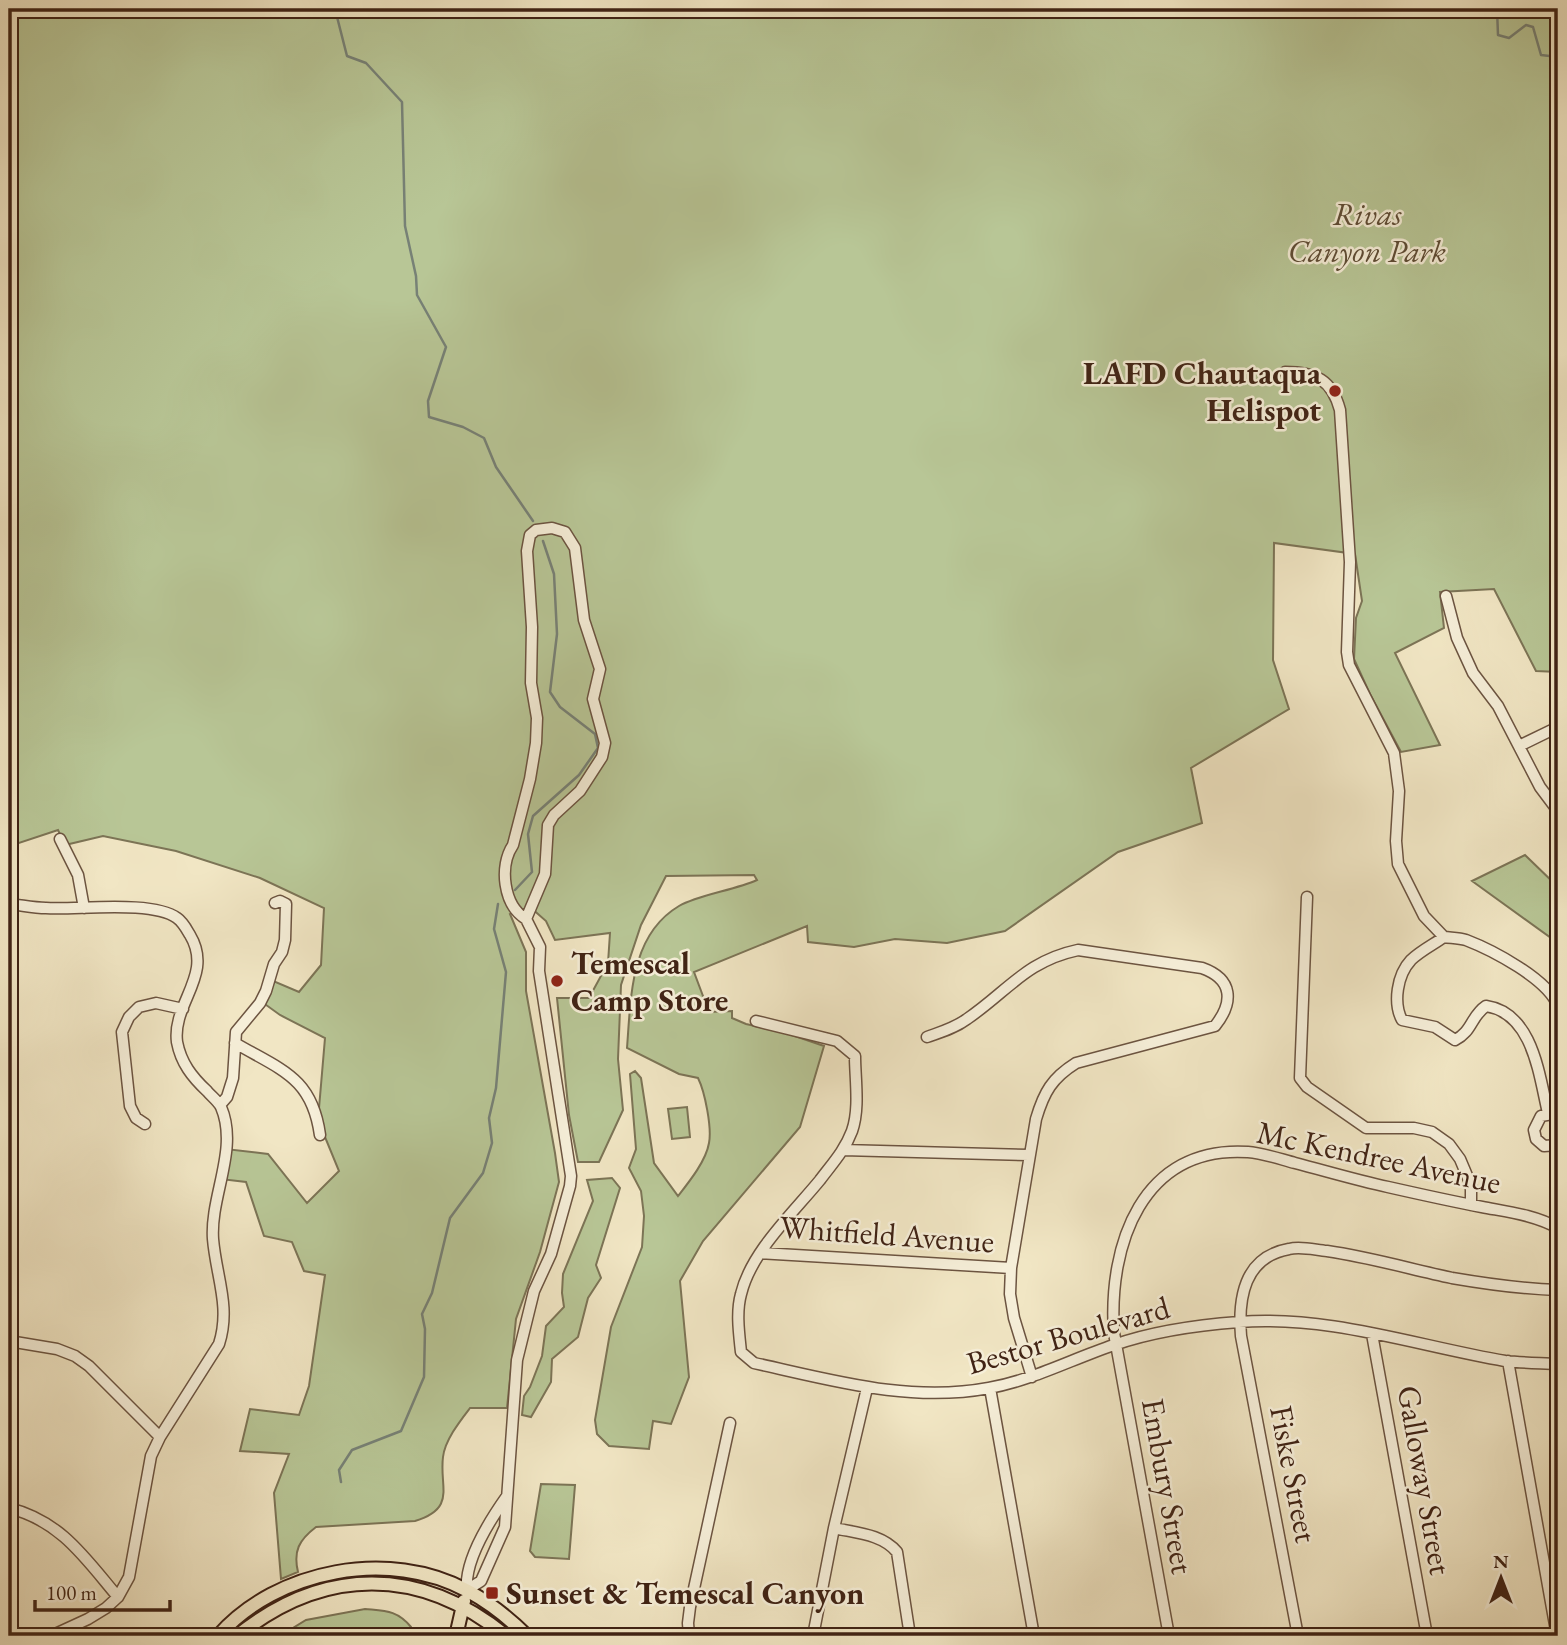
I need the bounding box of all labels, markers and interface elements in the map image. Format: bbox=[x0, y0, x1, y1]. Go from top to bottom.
park label: Rivas Canyon Park bbox=[1288, 193, 1447, 272]
place label: LAFD Chautaqua Helispot bbox=[1083, 352, 1322, 431]
marker: LAFD Chautaqua Helispot bbox=[1327, 383, 1343, 399]
place label: Temescal Camp Store bbox=[571, 942, 728, 1021]
marker: Temescal Camp Store bbox=[549, 973, 565, 989]
street label: Mc Kendree Avenue bbox=[1253, 1111, 1505, 1203]
street label: Whitfield Avenue bbox=[778, 1206, 996, 1262]
street label: Bestor Boulevard bbox=[962, 1286, 1175, 1384]
street label: Galloway Street bbox=[1388, 1382, 1462, 1578]
street label: Embury Street bbox=[1132, 1395, 1204, 1577]
street label: Fiske Street bbox=[1260, 1402, 1328, 1546]
north arrow bbox=[1466, 1544, 1536, 1614]
text: N bbox=[1493, 1549, 1509, 1574]
scale bar bbox=[35, 1568, 170, 1612]
place label: Sunset & Temescal Canyon bbox=[506, 1572, 864, 1614]
text: 100 m bbox=[46, 1579, 97, 1606]
marker: Sunset & Temescal Canyon bbox=[484, 1585, 500, 1601]

